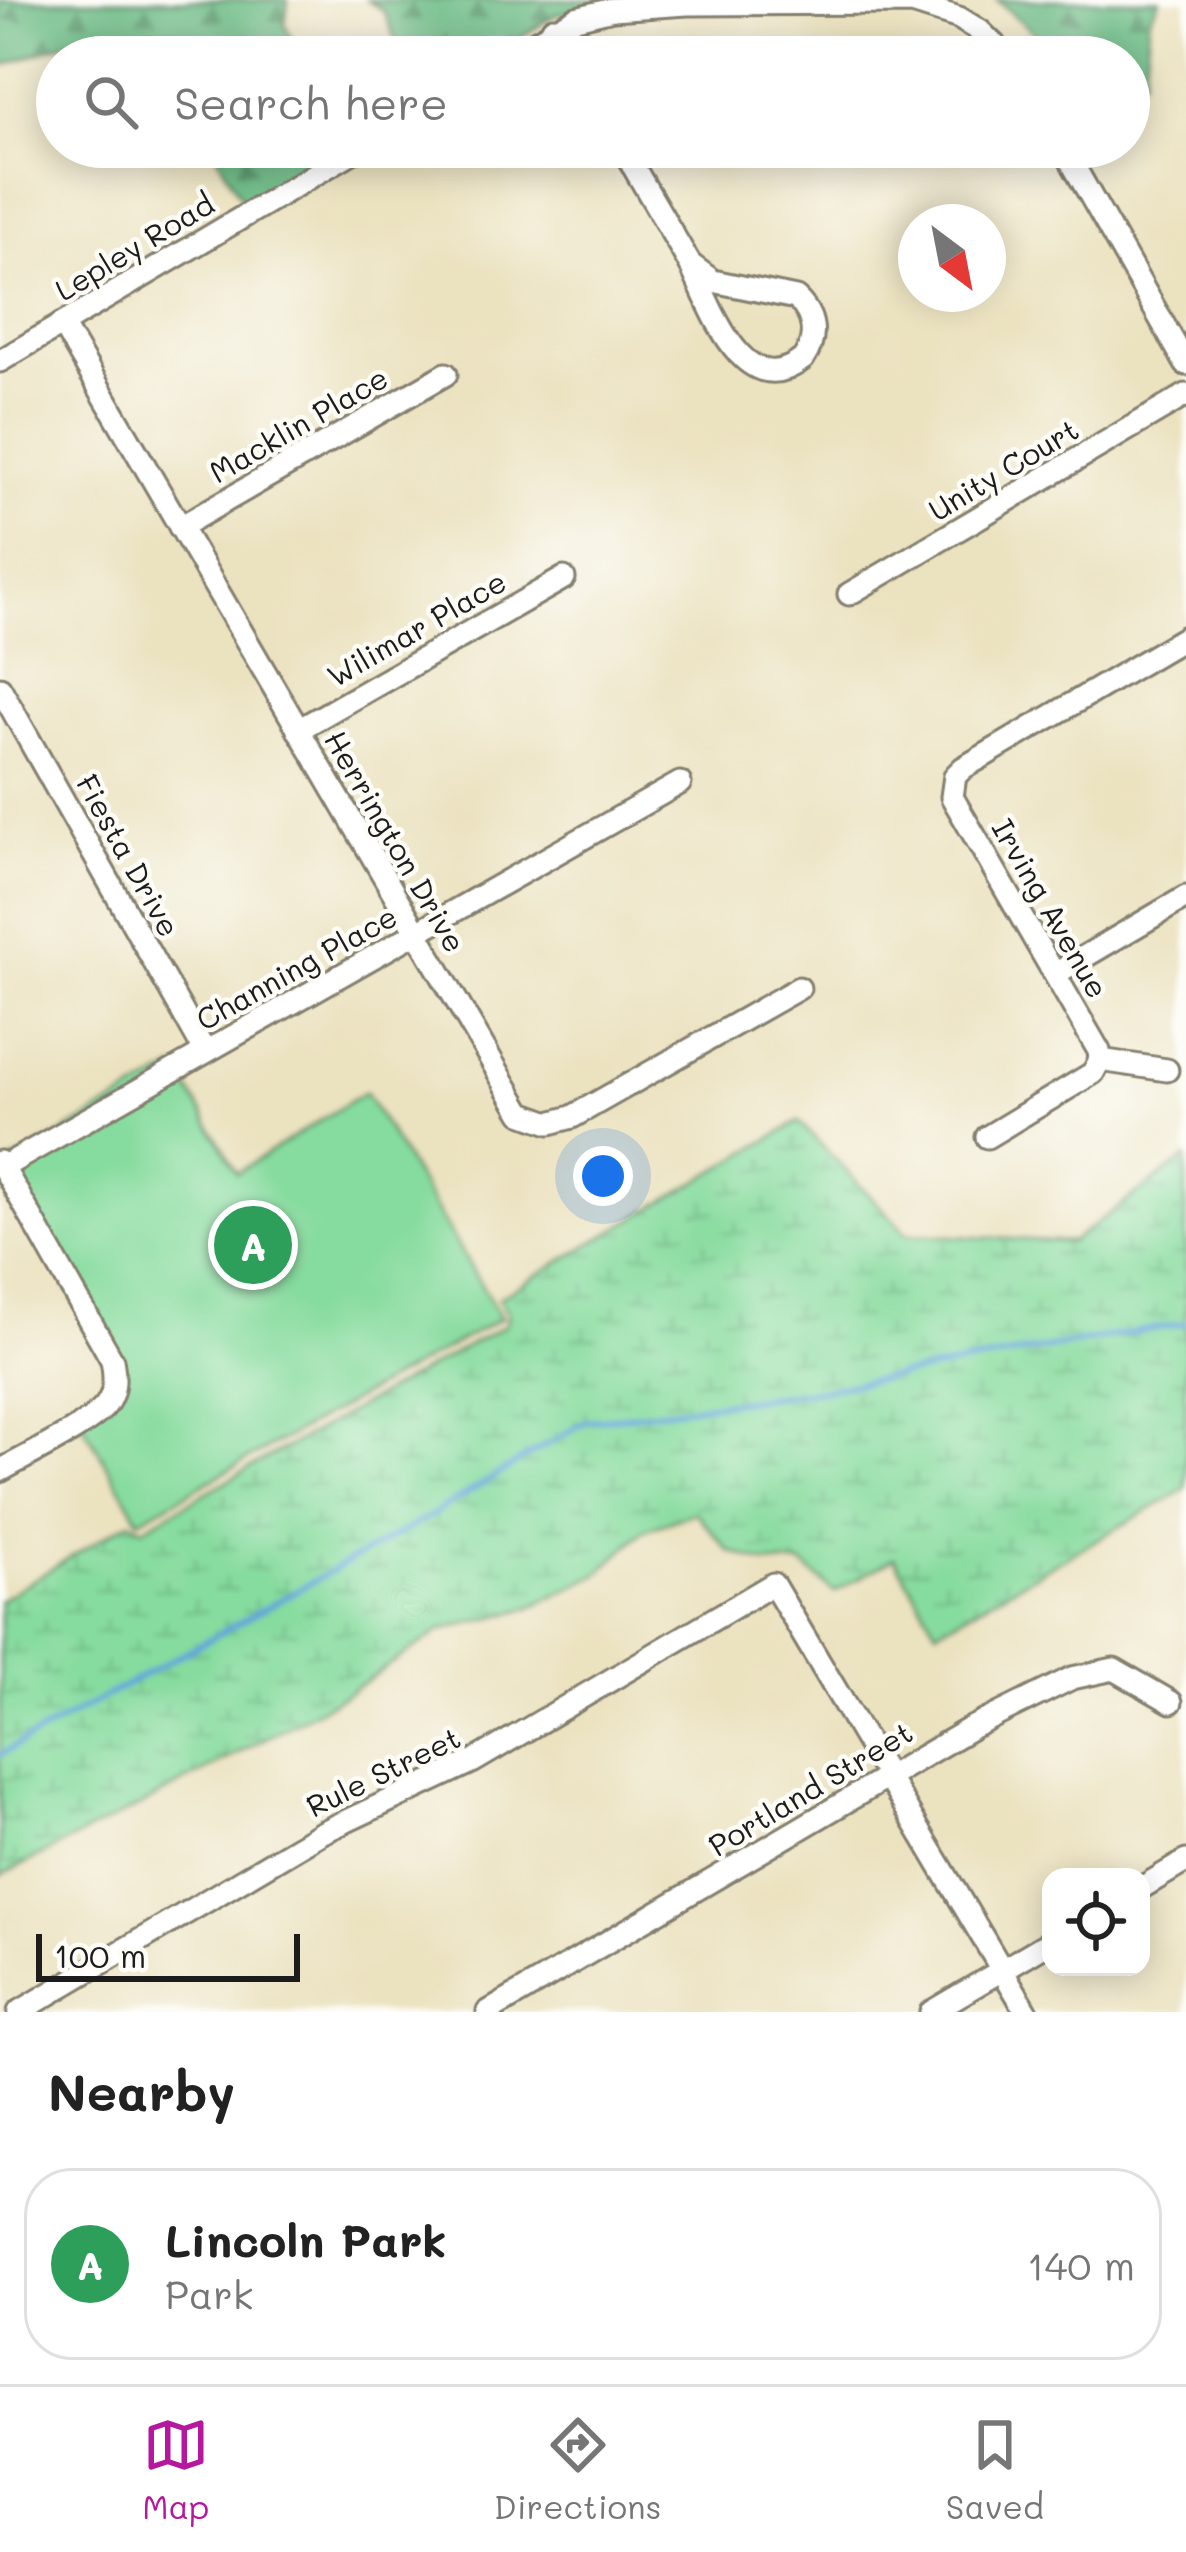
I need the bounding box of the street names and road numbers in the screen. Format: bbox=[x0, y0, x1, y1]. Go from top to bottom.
street label: Lepley Road bbox=[47, 183, 221, 309]
street label: Macklin Place bbox=[201, 357, 395, 491]
street label: Unity Court bbox=[921, 409, 1085, 529]
street label: Wilimar Place bbox=[319, 561, 513, 695]
street label: Herrington Drive bbox=[316, 723, 476, 959]
street label: Fiesta Drive bbox=[68, 767, 190, 943]
street label: Irving Avenue bbox=[984, 811, 1118, 1005]
street label: Channing Place bbox=[188, 895, 404, 1039]
street label: Portland Street bbox=[701, 1711, 919, 1865]
street label: Rule Street bbox=[299, 1716, 467, 1826]

